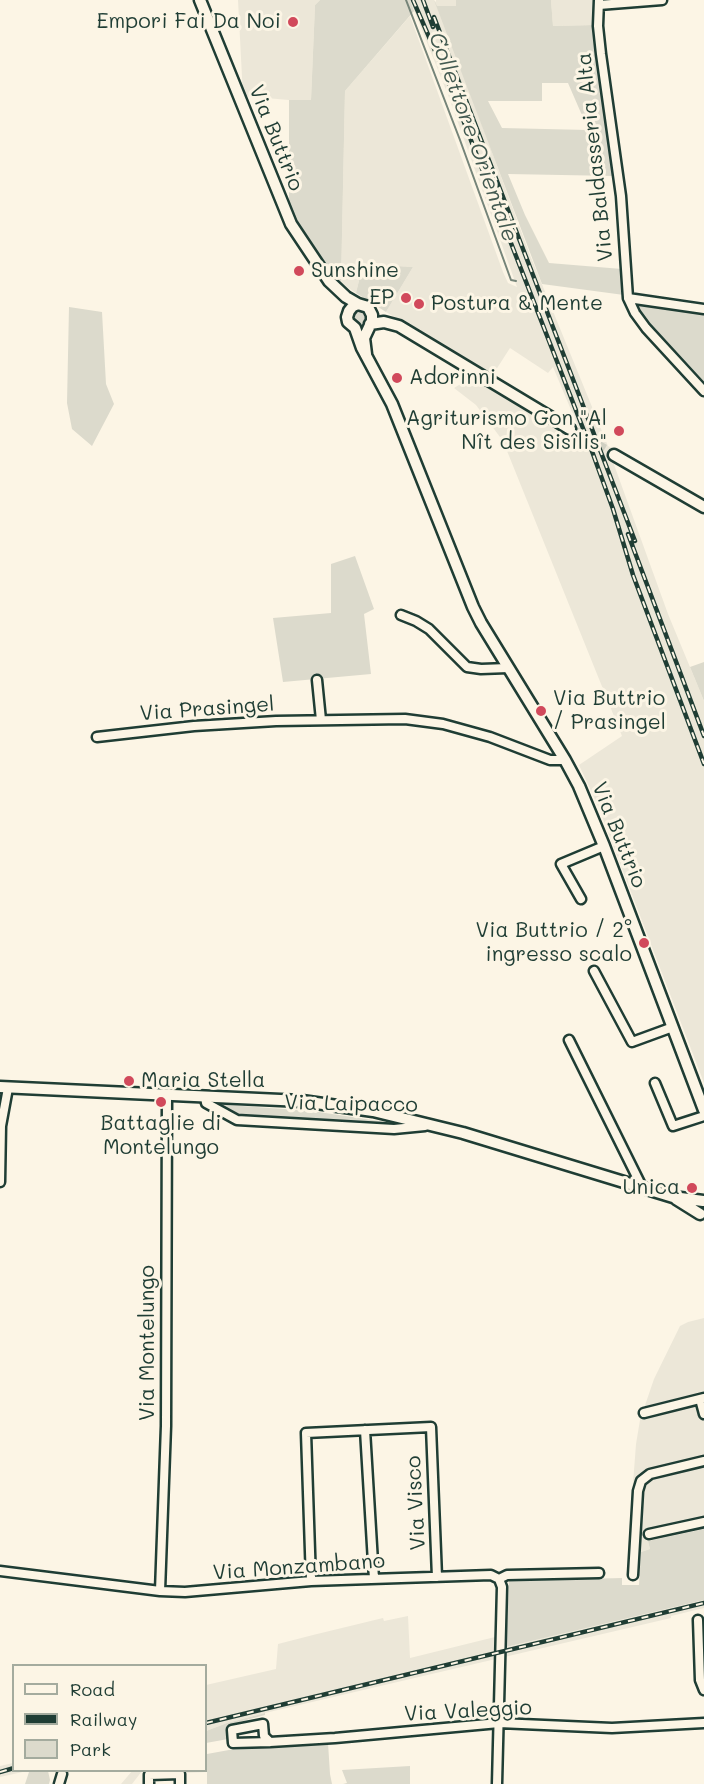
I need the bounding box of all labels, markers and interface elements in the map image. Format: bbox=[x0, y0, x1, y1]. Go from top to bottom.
place label: Empori Fai Da Noi bbox=[97, 9, 281, 35]
marker: Empori Fai Da Noi bbox=[286, 15, 300, 29]
water label: Collettore Orientale bbox=[423, 29, 523, 245]
street label: Via Baldasseria Alta bbox=[572, 51, 618, 263]
street label: Via Buttrio bbox=[243, 81, 309, 195]
place label: Sunshine bbox=[311, 258, 399, 284]
marker: Sunshine bbox=[292, 264, 306, 278]
place label: EP bbox=[369, 285, 394, 311]
marker: EP bbox=[399, 291, 413, 305]
place label: Postura & Mente bbox=[431, 291, 603, 317]
marker: Postura & Mente bbox=[412, 297, 426, 311]
place label: Adorinni bbox=[409, 365, 496, 391]
marker: Adorinni bbox=[390, 371, 404, 385]
place label: Agriturismo Gon "Al Nît des Sisîlis" bbox=[406, 406, 607, 456]
marker: Agriturismo Gon "Al Nît des Sisîlis" bbox=[612, 424, 626, 438]
place label: Via Buttrio / Prasingel bbox=[553, 686, 666, 736]
street label: Via Prasingel bbox=[139, 692, 275, 726]
marker: Via Buttrio / Prasingel bbox=[534, 704, 548, 718]
street label: Via Buttrio bbox=[586, 778, 652, 892]
place label: Via Buttrio / 2° ingresso scalo bbox=[476, 918, 632, 968]
marker: Via Buttrio / 2° ingresso scalo bbox=[637, 936, 651, 950]
place label: Maria Stella bbox=[141, 1068, 265, 1094]
marker: Maria Stella bbox=[122, 1074, 136, 1088]
street label: Via Laipacco bbox=[284, 1090, 418, 1118]
marker: Battaglie di Montelungo bbox=[154, 1095, 168, 1109]
place label: Battaglie di Montelungo bbox=[100, 1111, 222, 1161]
place label: Unica bbox=[623, 1175, 680, 1201]
marker: Unica bbox=[685, 1181, 699, 1195]
street label: Via Montelungo bbox=[135, 1265, 161, 1421]
street label: Via Visco bbox=[401, 1455, 431, 1551]
street label: Via Monzambano bbox=[212, 1548, 386, 1586]
legend bbox=[12, 1664, 207, 1772]
text: Road bbox=[70, 1677, 115, 1701]
street label: Via Valeggio bbox=[404, 1695, 532, 1727]
text: Railway bbox=[70, 1707, 137, 1731]
text: Park bbox=[70, 1737, 111, 1761]

